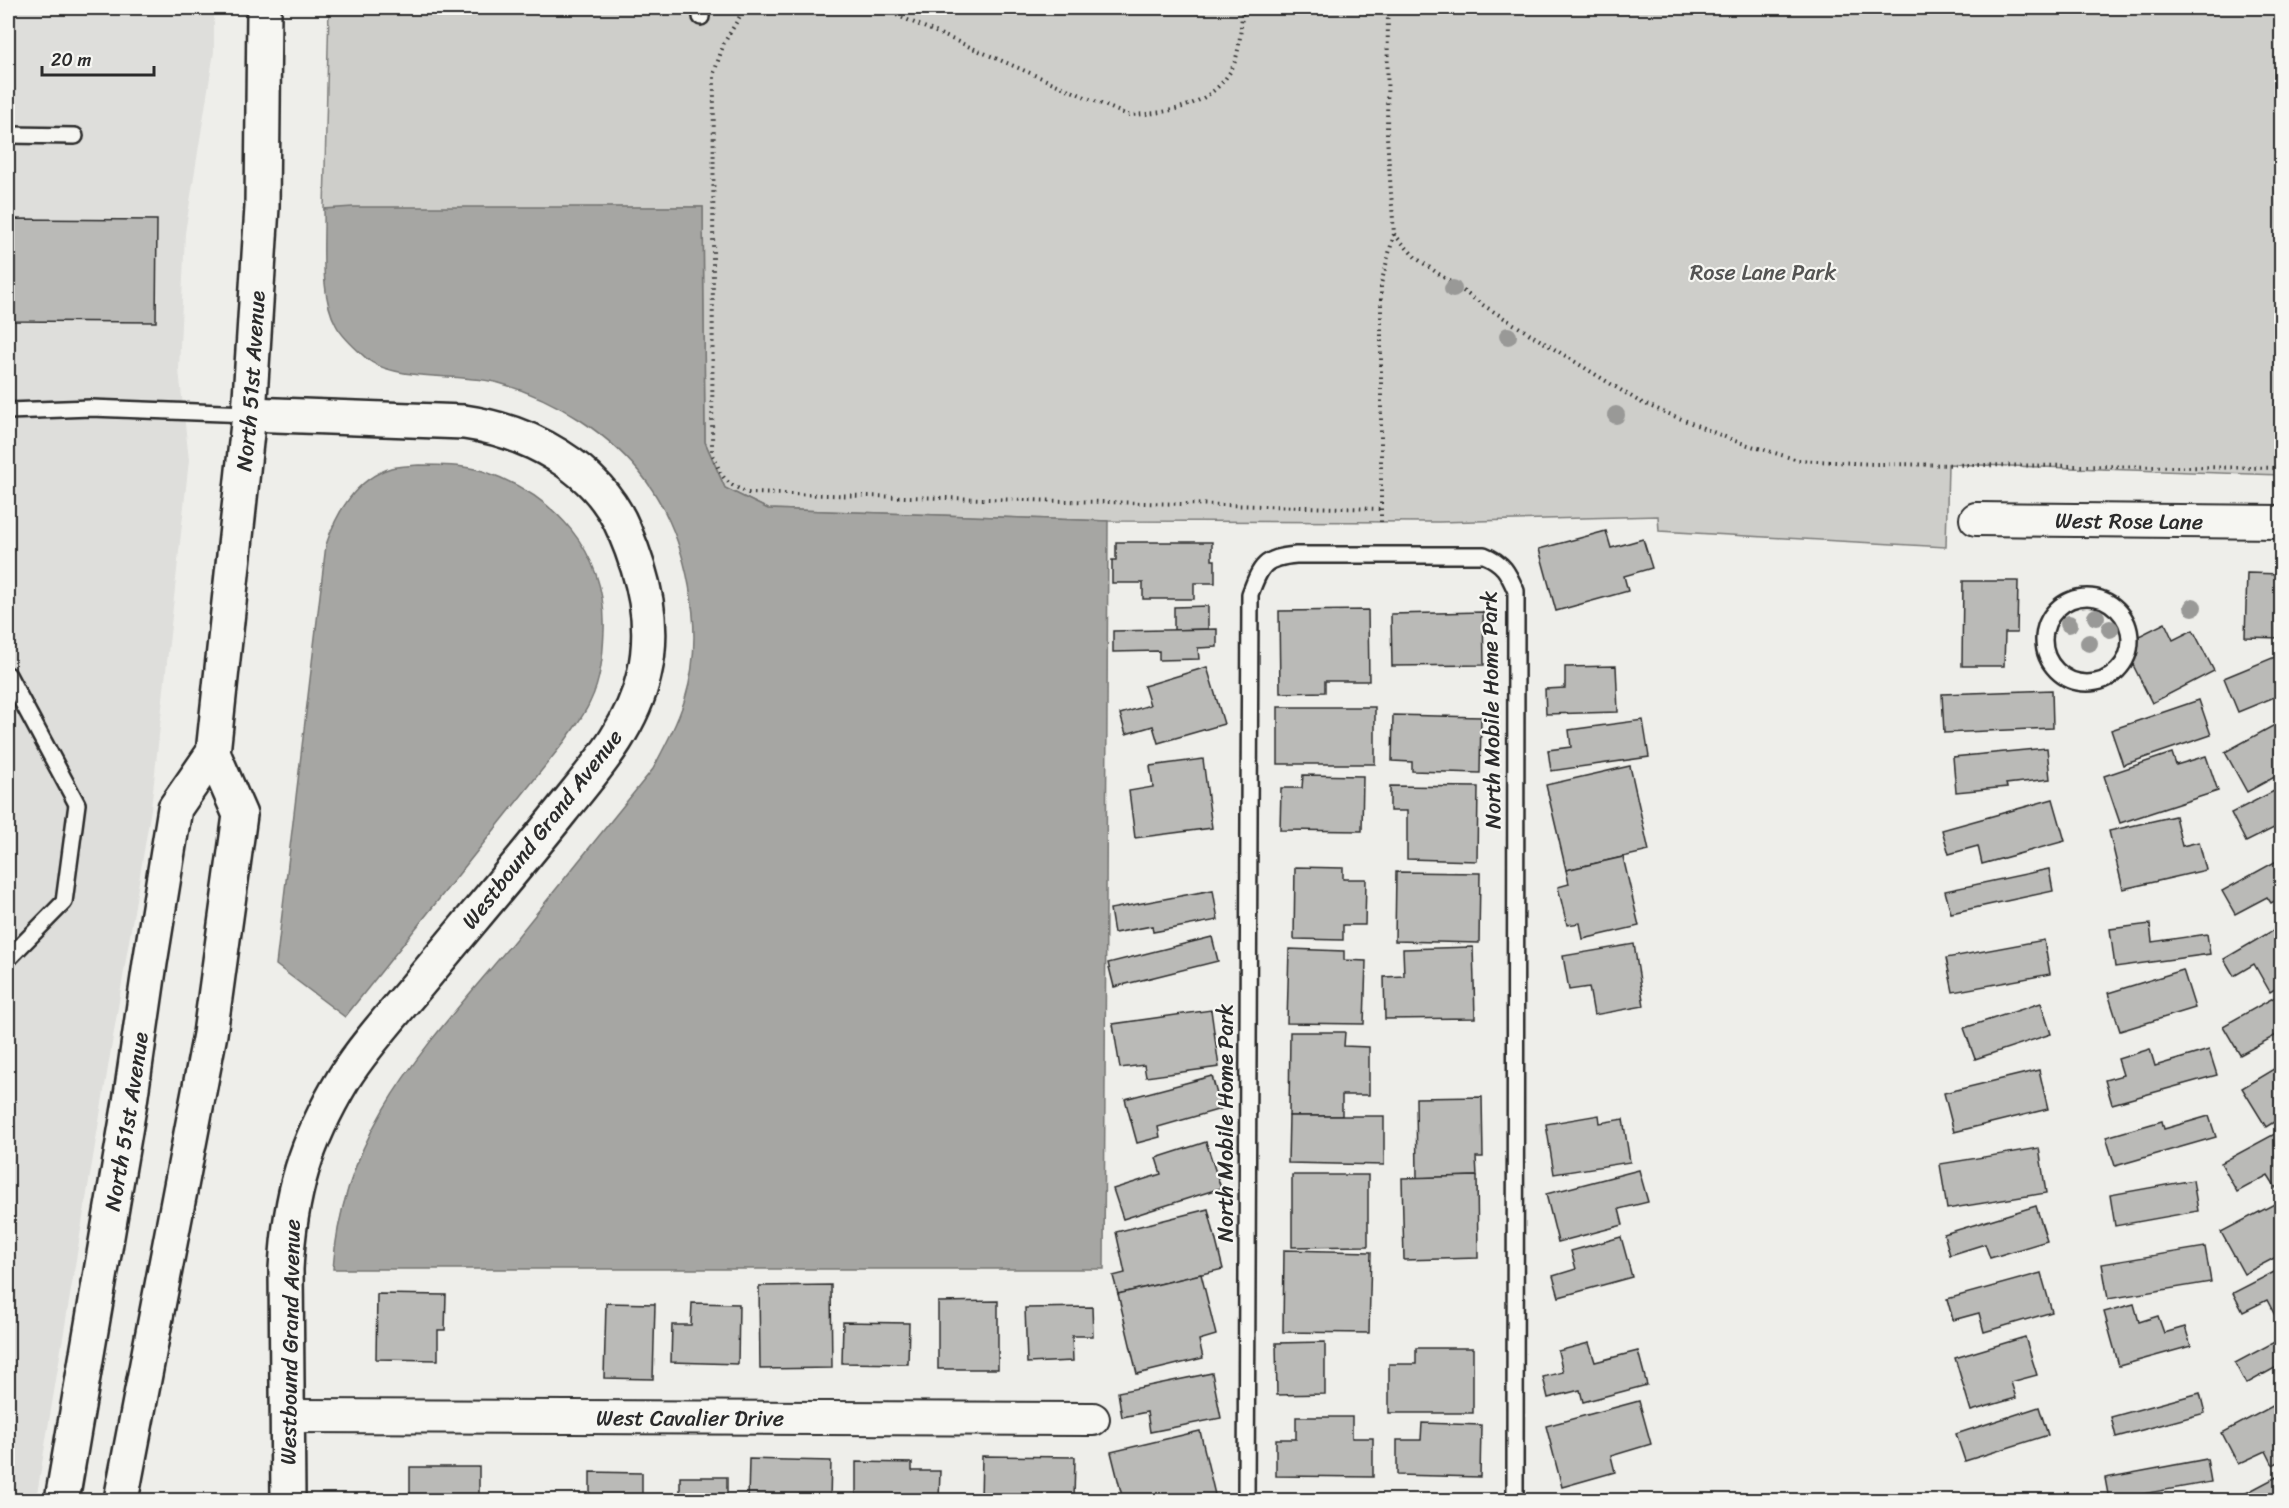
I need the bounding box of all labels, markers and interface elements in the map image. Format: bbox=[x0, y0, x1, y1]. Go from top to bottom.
scale bar bbox=[42, 39, 154, 77]
text: 20 m bbox=[51, 44, 91, 76]
park label: Rose Lane Park bbox=[1690, 253, 1836, 292]
street label: North 51st Avenue bbox=[224, 289, 276, 473]
street label: West Rose Lane bbox=[2055, 500, 2203, 541]
street label: North Mobile Home Park bbox=[1469, 590, 1513, 830]
street label: Westbound Grand Avenue bbox=[451, 720, 633, 938]
street label: North Mobile Home Park bbox=[1206, 1003, 1245, 1242]
street label: North 51st Avenue bbox=[92, 1029, 159, 1214]
street label: Westbound Grand Avenue bbox=[268, 1219, 312, 1465]
street label: West Cavalier Drive bbox=[596, 1398, 784, 1437]

